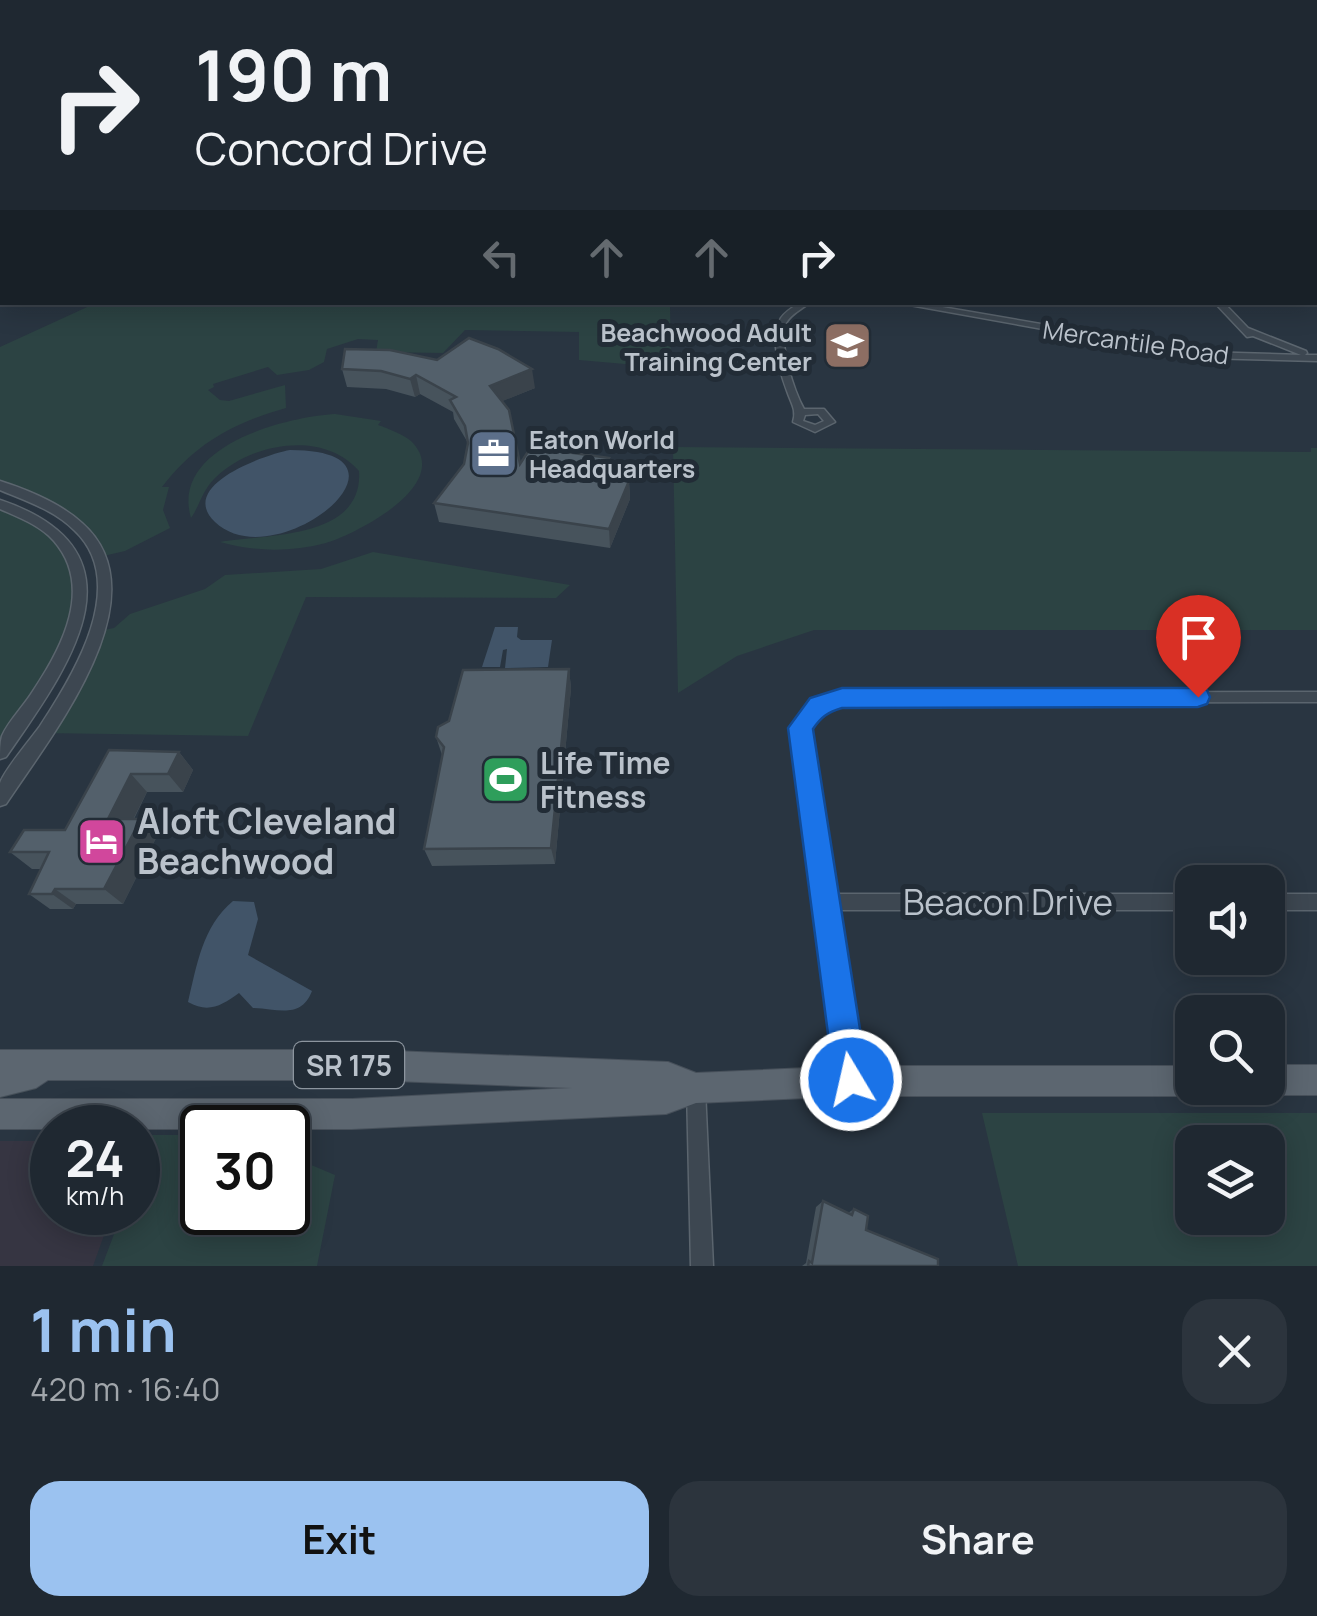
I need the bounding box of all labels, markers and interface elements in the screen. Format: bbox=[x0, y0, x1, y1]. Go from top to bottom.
text: 190 m bbox=[195, 26, 392, 122]
icon: right bbox=[30, 40, 160, 170]
text: Concord Drive bbox=[195, 117, 488, 179]
icon: left bbox=[474, 230, 529, 285]
icon: ahead bbox=[579, 230, 634, 285]
icon: ahead bbox=[684, 230, 739, 285]
icon: right bbox=[789, 230, 844, 285]
street label: Mercantile Road bbox=[1041, 312, 1231, 372]
place label: Beachwood Adult Training Center bbox=[600, 315, 812, 379]
school or university icon: Beachwood Adult Training Center bbox=[821, 320, 873, 372]
place label: Eaton World Headquarters bbox=[529, 422, 695, 486]
office icon: Eaton World Headquarters bbox=[468, 427, 520, 479]
pin bbox=[1156, 595, 1241, 698]
icon: arrive bbox=[1171, 610, 1226, 665]
place label: Life Time Fitness bbox=[540, 742, 671, 817]
sports icon: Life Time Fitness bbox=[479, 753, 531, 805]
place label: Aloft Cleveland Beachwood bbox=[137, 797, 396, 885]
hotel icon: Aloft Cleveland Beachwood bbox=[76, 815, 128, 867]
map controls bbox=[1175, 865, 1285, 1235]
button: sound bbox=[1175, 865, 1285, 975]
street label: Beacon Drive bbox=[903, 878, 1113, 926]
button: search bbox=[1175, 995, 1285, 1105]
position arrow bbox=[799, 1028, 903, 1132]
road number: SR 175 bbox=[294, 1042, 404, 1088]
speed limit sign: 30 bbox=[180, 1105, 310, 1235]
text: 24 bbox=[65, 1124, 125, 1192]
button: layers bbox=[1175, 1125, 1285, 1235]
text: km/h bbox=[66, 1178, 124, 1213]
text: 1 min bbox=[30, 1288, 177, 1370]
button: close bbox=[1182, 1299, 1287, 1404]
text: 420 m · 16:40 bbox=[30, 1367, 221, 1411]
button: Exit bbox=[30, 1481, 649, 1596]
button: Share bbox=[669, 1481, 1287, 1596]

